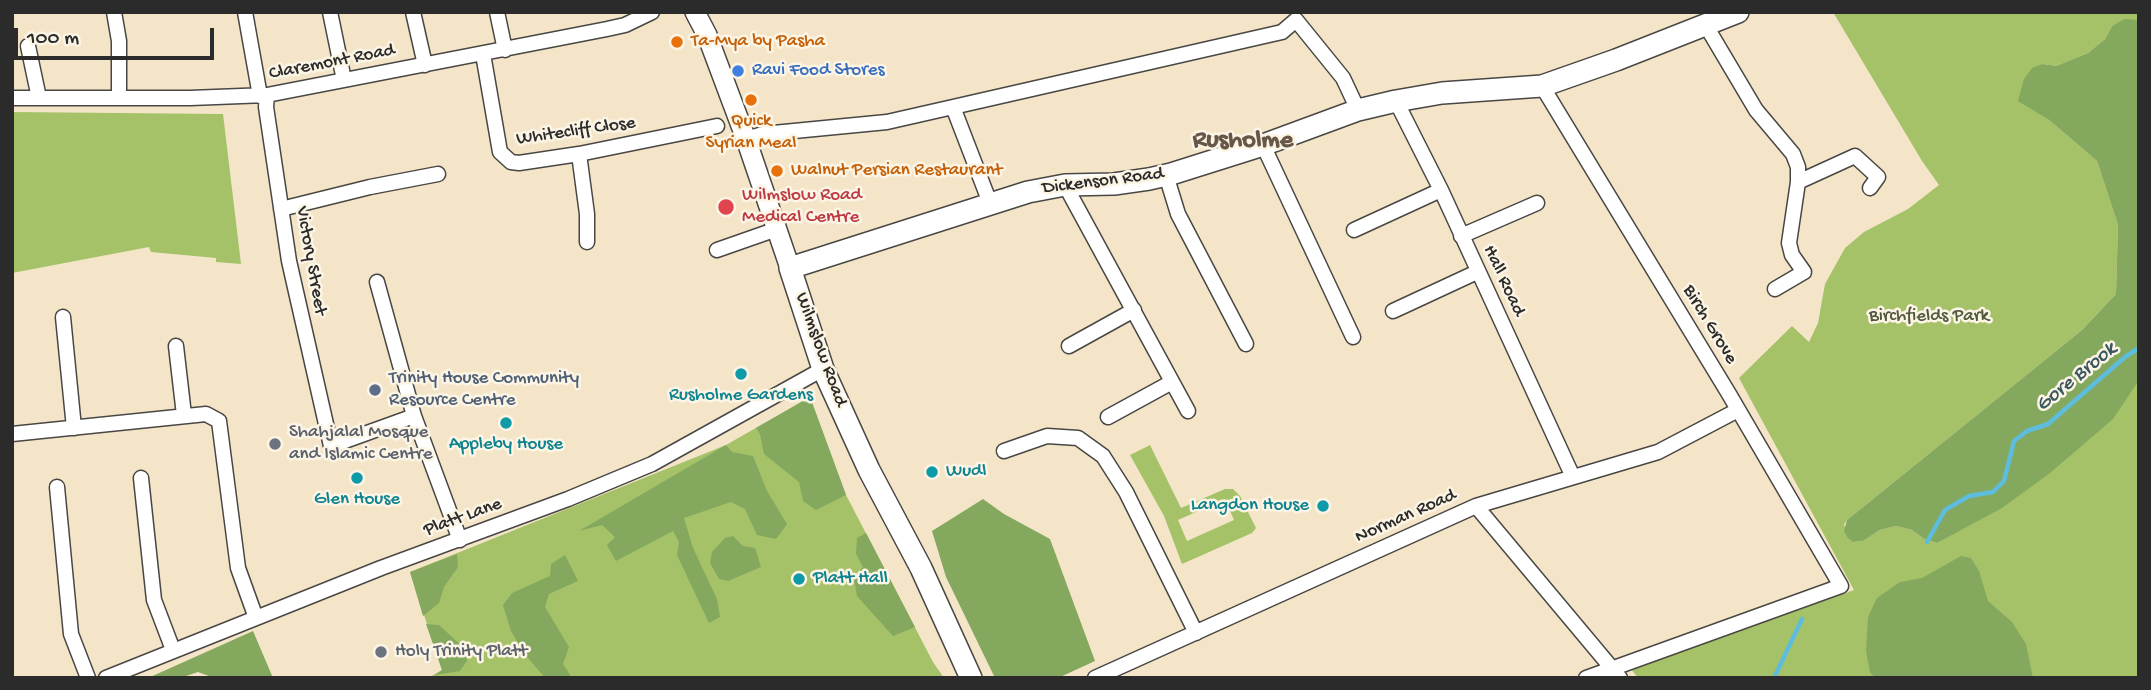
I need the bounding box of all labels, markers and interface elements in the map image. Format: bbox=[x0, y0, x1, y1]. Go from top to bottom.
scale bar bbox=[18, 14, 217, 58]
text: 100 m bbox=[27, 27, 79, 52]
place label: Ta-Mya by Pasha bbox=[691, 31, 825, 53]
marker: Ta-Mya by Pasha bbox=[669, 34, 685, 50]
street label: Claremont Road bbox=[267, 40, 397, 86]
place label: Ravi Food Stores bbox=[752, 60, 885, 82]
marker: Ravi Food Stores bbox=[730, 63, 746, 79]
marker: Quick Syrian Meal bbox=[743, 92, 759, 108]
place label: Quick Syrian Meal bbox=[706, 111, 796, 155]
street label: Whitecliff Close bbox=[515, 112, 637, 152]
district label: Rusholme bbox=[1193, 126, 1293, 158]
place label: Walnut Persian Restaurant bbox=[791, 160, 1002, 182]
marker: Walnut Persian Restaurant bbox=[769, 163, 785, 179]
street label: Dickenson Road bbox=[1041, 163, 1165, 201]
place label: Wilmslow Road Medical Centre bbox=[742, 185, 862, 229]
marker: Wilmslow Road Medical Centre bbox=[716, 197, 736, 217]
street label: Victory Street bbox=[289, 205, 331, 317]
street label: Hall Road bbox=[1477, 242, 1529, 320]
street label: Birch Grove bbox=[1676, 281, 1742, 369]
street label: Wilmslow Road bbox=[789, 290, 851, 410]
park label: Birchfields Park bbox=[1869, 306, 1989, 328]
water label: Gore Brook bbox=[2031, 338, 2123, 418]
marker: Rusholme Gardens bbox=[733, 366, 749, 382]
place label: Trinity House Community Resource Centre bbox=[389, 368, 579, 412]
marker: Trinity House Community Resource Centre bbox=[367, 382, 383, 398]
place label: Rusholme Gardens bbox=[669, 385, 813, 407]
marker: Appleby House bbox=[498, 415, 514, 431]
place label: Shahjalal Mosque and Islamic Centre bbox=[289, 422, 432, 466]
place label: Appleby House bbox=[449, 434, 563, 456]
marker: Shahjalal Mosque and Islamic Centre bbox=[267, 436, 283, 452]
place label: Wudl bbox=[946, 461, 986, 483]
marker: Wudl bbox=[924, 464, 940, 480]
marker: Glen House bbox=[349, 470, 365, 486]
street label: Norman Road bbox=[1352, 485, 1460, 549]
place label: Glen House bbox=[314, 489, 400, 511]
street label: Platt Lane bbox=[421, 493, 505, 543]
place label: Langdon House bbox=[1191, 495, 1309, 517]
marker: Langdon House bbox=[1315, 498, 1331, 514]
place label: Platt Hall bbox=[813, 568, 888, 590]
marker: Platt Hall bbox=[791, 571, 807, 587]
place label: Holy Trinity Platt bbox=[395, 641, 527, 663]
marker: Holy Trinity Platt bbox=[373, 644, 389, 660]

